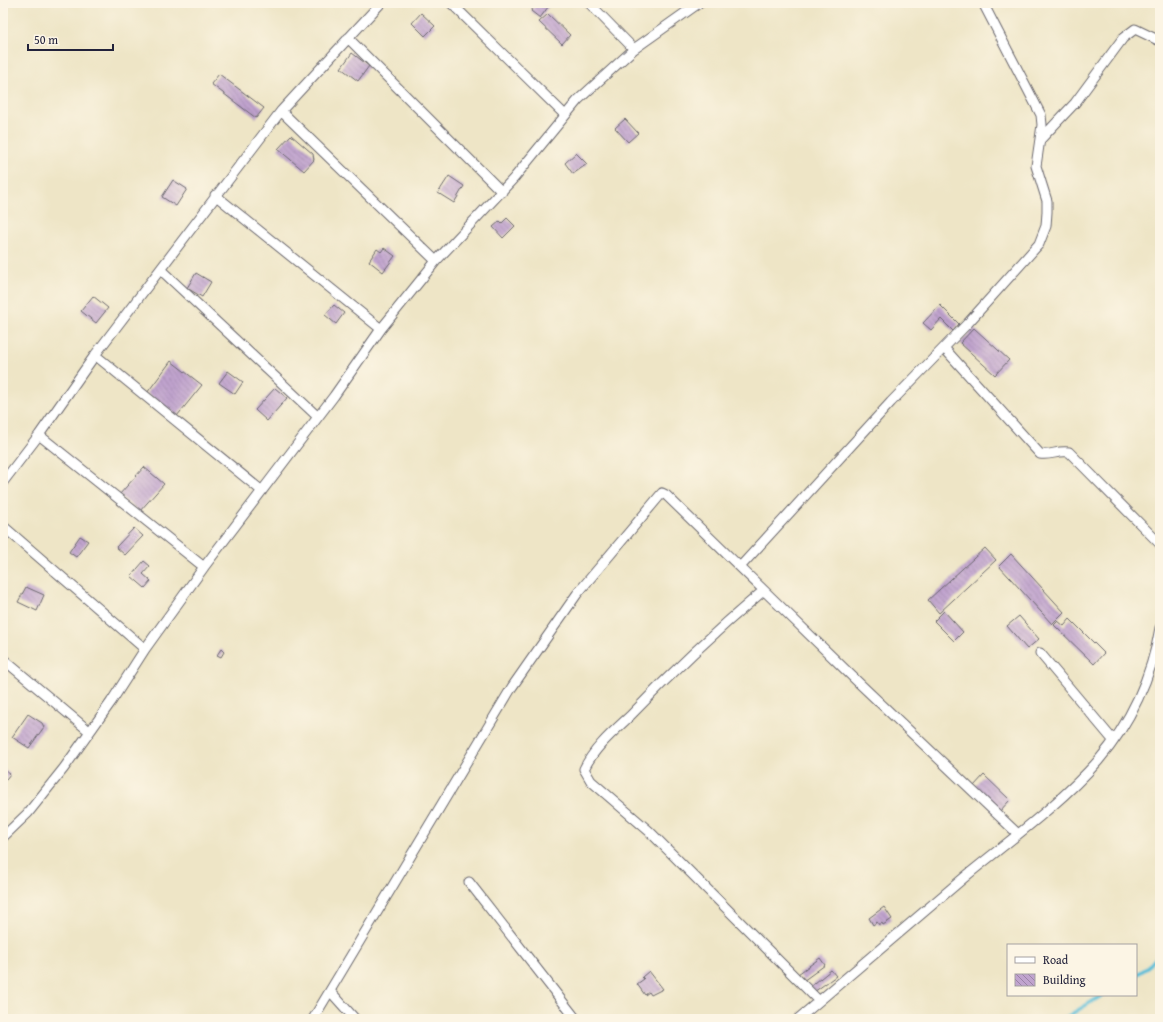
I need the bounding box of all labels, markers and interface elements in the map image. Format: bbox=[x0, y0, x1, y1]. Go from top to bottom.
scale bar bbox=[28, 26, 113, 52]
text: 50 m bbox=[34, 31, 58, 48]
legend bbox=[1007, 944, 1137, 996]
text: Road bbox=[1043, 951, 1069, 968]
text: Building bbox=[1043, 971, 1086, 988]

